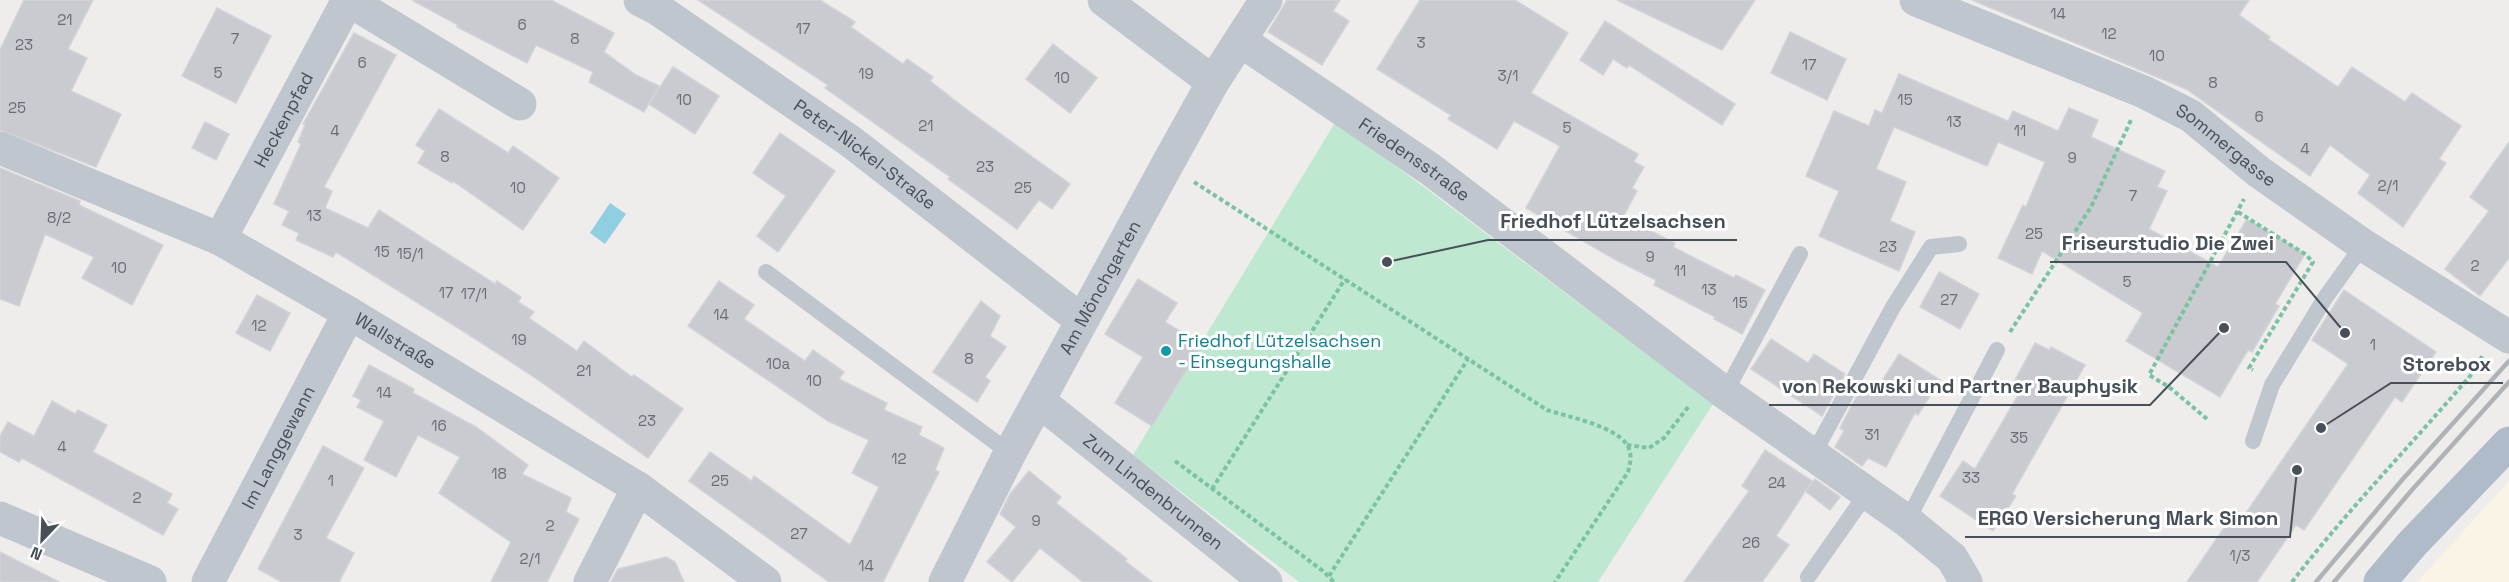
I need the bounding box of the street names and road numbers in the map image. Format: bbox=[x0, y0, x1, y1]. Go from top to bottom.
street label: Heckenpfad bbox=[248, 68, 318, 171]
street label: Peter-Nickel-Straße bbox=[789, 94, 941, 215]
street label: Sommergasse bbox=[2172, 98, 2281, 191]
street label: Friedensstraße bbox=[1355, 112, 1475, 206]
street label: Am Mönchgarten bbox=[1054, 216, 1146, 358]
street label: Wallstraße bbox=[351, 307, 441, 374]
street label: Im Langgewann bbox=[236, 382, 320, 513]
street label: Zum Lindenbrunnen bbox=[1079, 429, 1228, 555]

